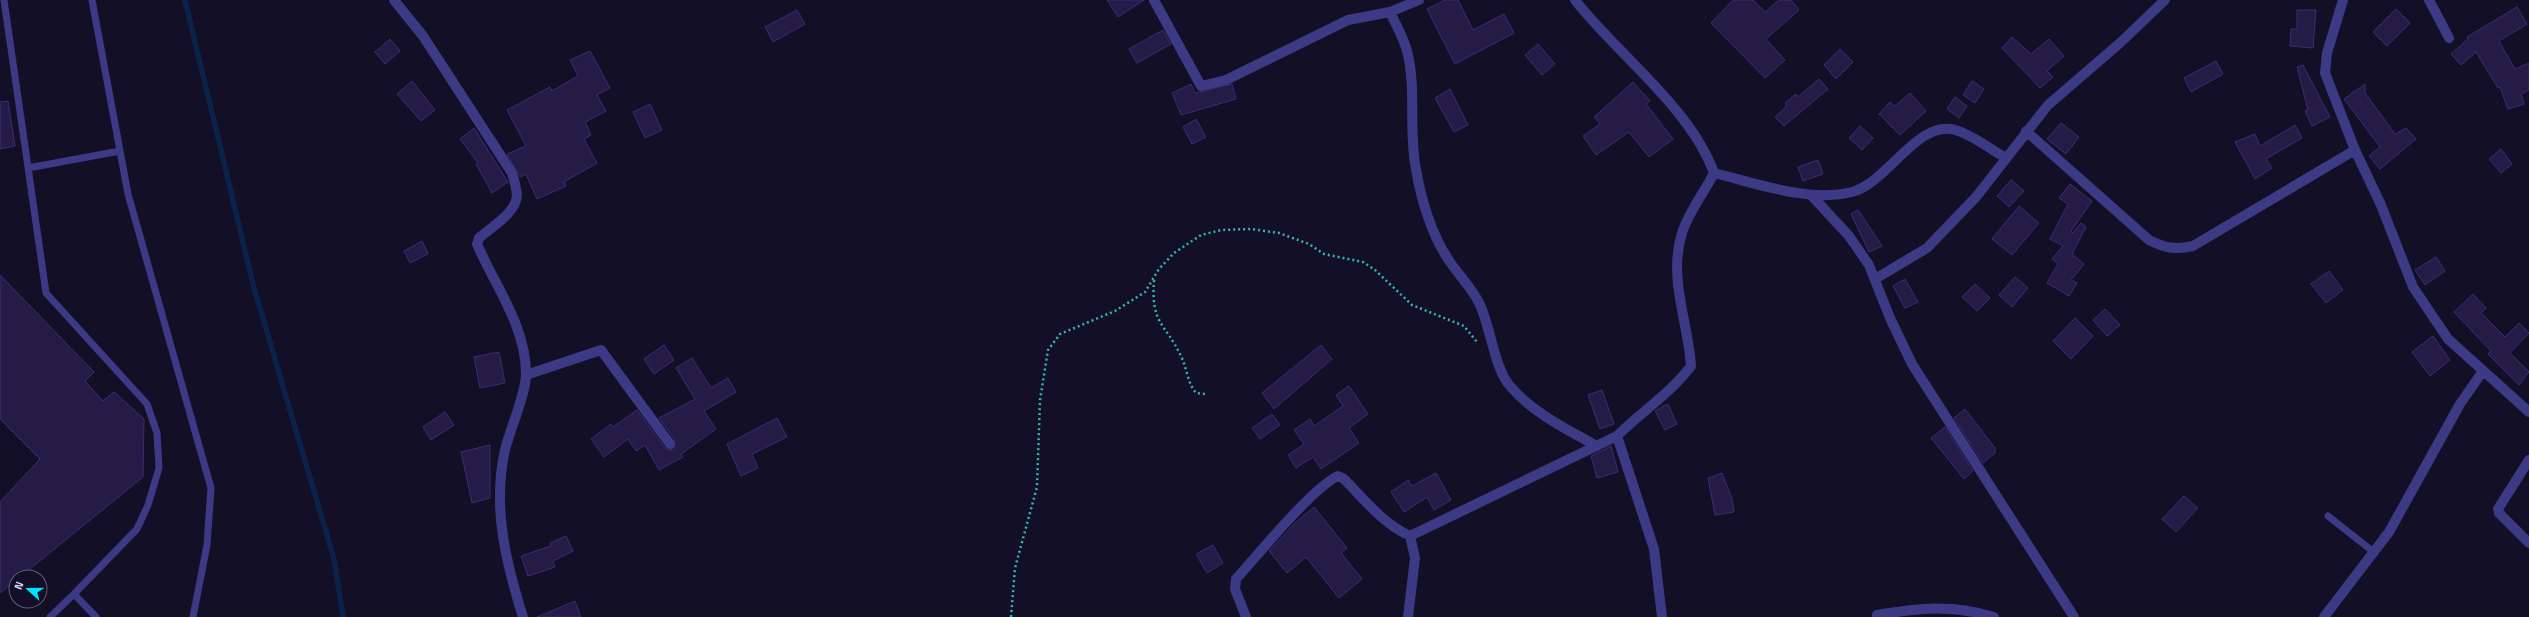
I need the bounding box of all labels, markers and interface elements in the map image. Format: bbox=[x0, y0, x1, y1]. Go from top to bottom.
north arrow bbox=[8, 569, 48, 609]
text: N bbox=[10, 579, 27, 592]

